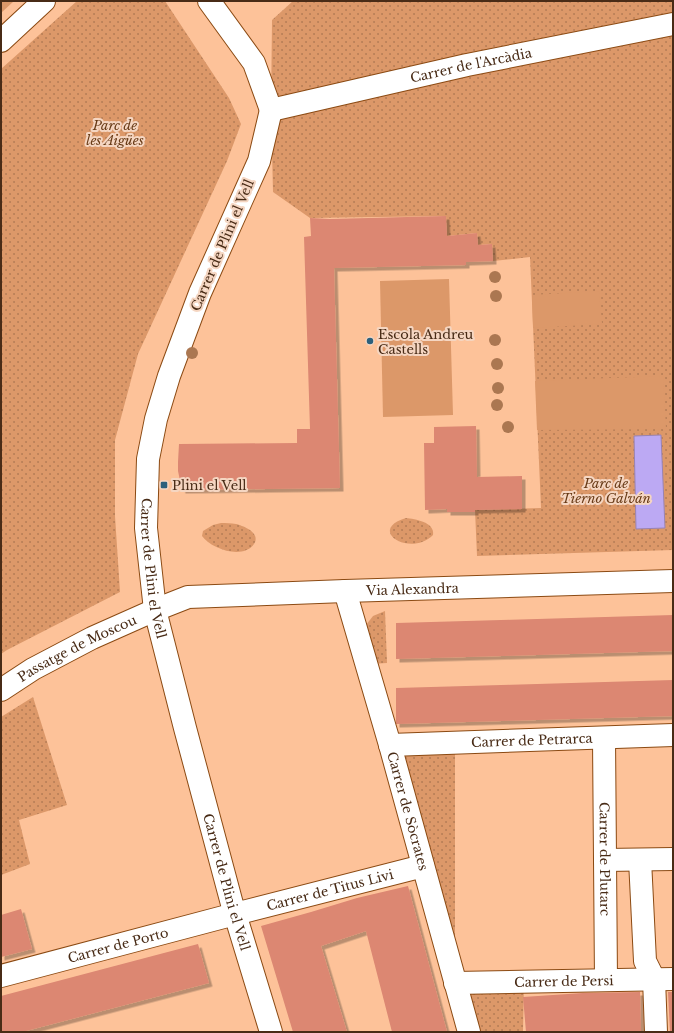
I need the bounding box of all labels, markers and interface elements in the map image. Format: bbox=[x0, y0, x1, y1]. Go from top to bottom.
street label: Carrer de l'Arcàdia bbox=[409, 44, 534, 87]
park label: Parc de les Aigües bbox=[86, 117, 144, 149]
street label: Carrer de Plini el Vell bbox=[187, 177, 258, 314]
place label: Escola Andreu Castells bbox=[378, 326, 474, 358]
marker: Escola Andreu Castells bbox=[365, 336, 375, 346]
park label: Parc de Tierno Galván bbox=[561, 475, 651, 507]
place label: Plini el Vell bbox=[172, 477, 247, 494]
marker: Plini el Vell bbox=[159, 480, 169, 490]
street label: Carrer de Plini el Vell bbox=[137, 498, 170, 640]
street label: Via Alexandra bbox=[365, 580, 460, 599]
street label: Passatge de Moscou bbox=[14, 611, 140, 686]
street label: Carrer de Petrarca bbox=[471, 730, 594, 751]
street label: Carrer de Sòcrates bbox=[383, 750, 432, 873]
street label: Carrer de Plutarc bbox=[596, 802, 613, 916]
street label: Carrer de Plini el Vell bbox=[199, 812, 254, 953]
street label: Carrer de Titus Livi bbox=[265, 866, 396, 915]
street label: Carrer de Porto bbox=[66, 924, 170, 967]
street label: Carrer de Persi bbox=[514, 972, 614, 991]

